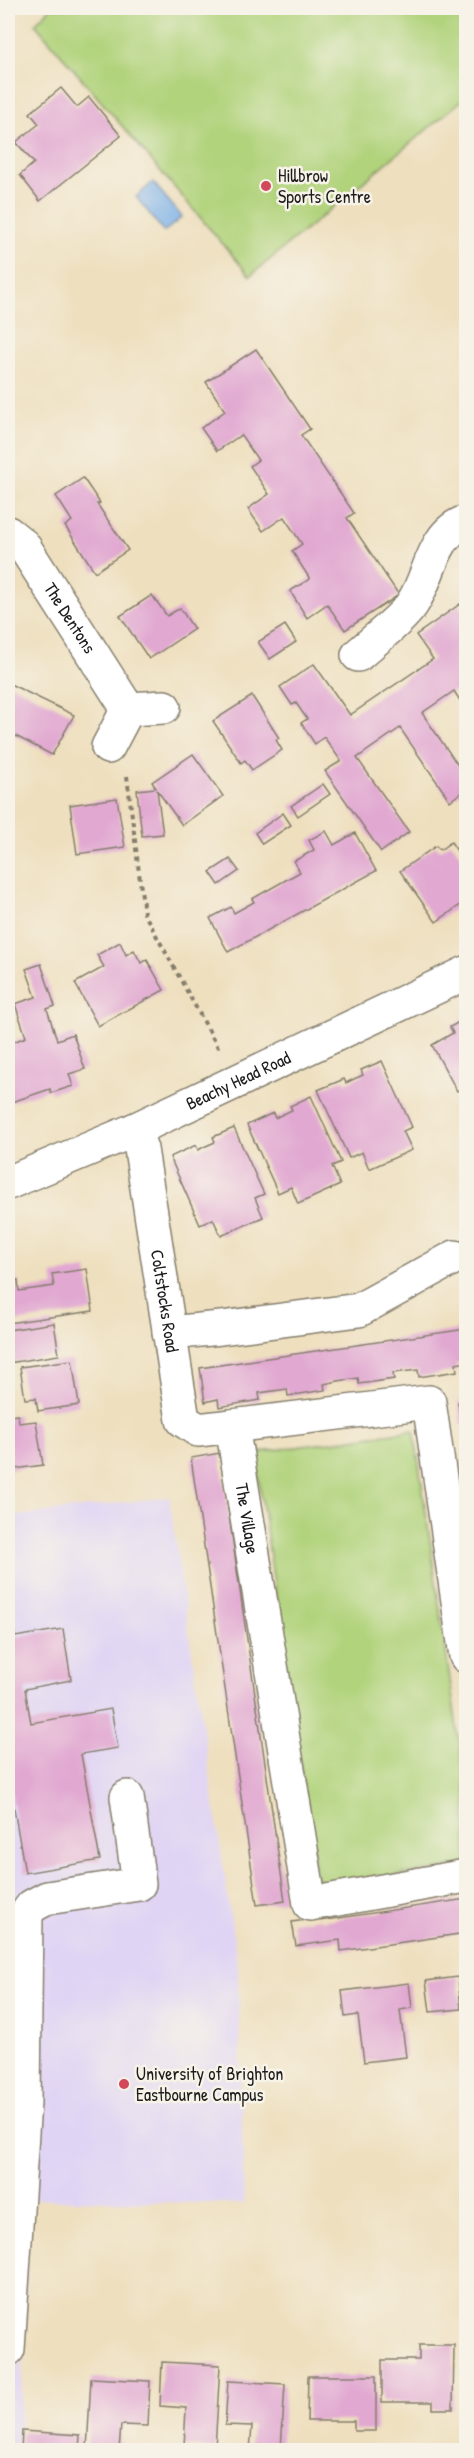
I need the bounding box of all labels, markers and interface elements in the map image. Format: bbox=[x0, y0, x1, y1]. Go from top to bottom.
place label: Hillbrow Sports Centre bbox=[278, 163, 371, 209]
marker: Hillbrow Sports Centre bbox=[259, 179, 273, 193]
street label: The Dentons bbox=[38, 578, 102, 658]
street label: Beachy Head Road bbox=[182, 1045, 294, 1116]
street label: Coltstocks Road bbox=[145, 1248, 185, 1354]
street label: The Village bbox=[230, 1481, 266, 1556]
place label: University of Brighton Eastbourne Campus bbox=[136, 2061, 283, 2107]
marker: University of Brighton Eastbourne Campus bbox=[117, 2077, 131, 2091]

